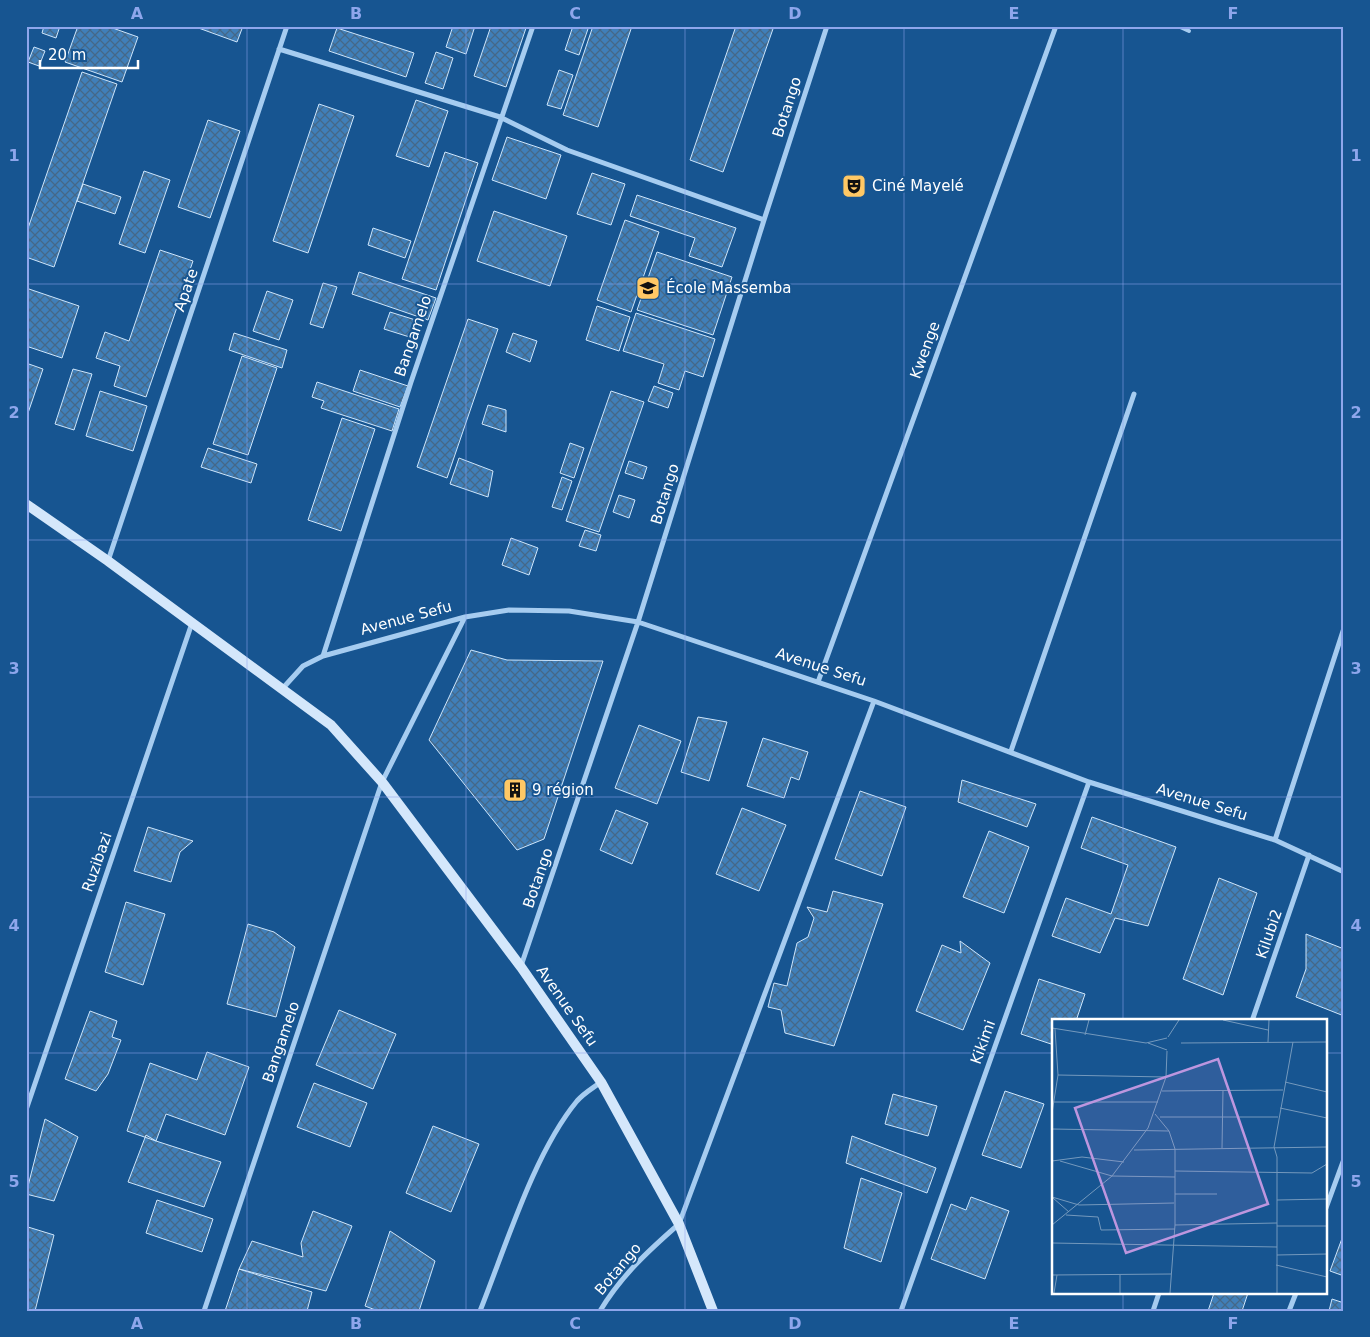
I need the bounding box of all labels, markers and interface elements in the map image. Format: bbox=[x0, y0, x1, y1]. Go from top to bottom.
text: A bbox=[131, 4, 144, 23]
text: B bbox=[350, 4, 362, 23]
text: C bbox=[569, 4, 581, 23]
text: D bbox=[788, 4, 802, 23]
text: E bbox=[1009, 4, 1019, 23]
text: F bbox=[1228, 4, 1238, 23]
scale bar bbox=[40, 38, 138, 70]
text: 20 m bbox=[48, 46, 86, 64]
street label: Botango bbox=[769, 74, 805, 140]
text: 1 bbox=[8, 146, 20, 165]
text: 1 bbox=[1350, 146, 1362, 165]
theatre icon: Ciné Mayelé bbox=[841, 173, 867, 199]
place label: Ciné Mayelé bbox=[872, 177, 964, 195]
street label: Apate bbox=[170, 266, 202, 314]
school or university icon: École Massemba bbox=[635, 275, 661, 301]
place label: École Massemba bbox=[666, 278, 791, 297]
street label: Bangamelo bbox=[391, 293, 435, 379]
street label: Kwenge bbox=[906, 319, 944, 381]
text: 2 bbox=[8, 403, 20, 422]
text: 2 bbox=[1350, 403, 1362, 422]
street label: Botango bbox=[647, 461, 683, 527]
street label: Avenue Sefu bbox=[358, 597, 454, 639]
street label: Avenue Sefu bbox=[773, 644, 869, 690]
text: 3 bbox=[8, 659, 20, 678]
text: 3 bbox=[1350, 659, 1362, 678]
building icon: 9 région bbox=[502, 777, 528, 803]
street label: Avenue Sefu bbox=[1154, 780, 1250, 824]
place label: 9 région bbox=[532, 781, 594, 799]
street label: Ruzibazi bbox=[78, 830, 116, 894]
street label: Botango bbox=[519, 845, 557, 911]
street label: Kilubi2 bbox=[1252, 907, 1286, 961]
text: 4 bbox=[8, 916, 20, 935]
text: 4 bbox=[1350, 916, 1362, 935]
street label: Avenue Sefu bbox=[533, 962, 601, 1050]
street label: Bangamelo bbox=[259, 999, 303, 1085]
street label: Kikimi bbox=[967, 1017, 999, 1067]
inset map bbox=[1052, 1019, 1328, 1294]
text: 5 bbox=[8, 1172, 20, 1191]
text: 5 bbox=[1350, 1172, 1362, 1191]
street label: Botango bbox=[591, 1239, 645, 1299]
text: A bbox=[131, 1314, 144, 1333]
text: B bbox=[350, 1314, 362, 1333]
text: C bbox=[569, 1314, 581, 1333]
text: D bbox=[788, 1314, 802, 1333]
text: E bbox=[1009, 1314, 1019, 1333]
text: F bbox=[1228, 1314, 1238, 1333]

